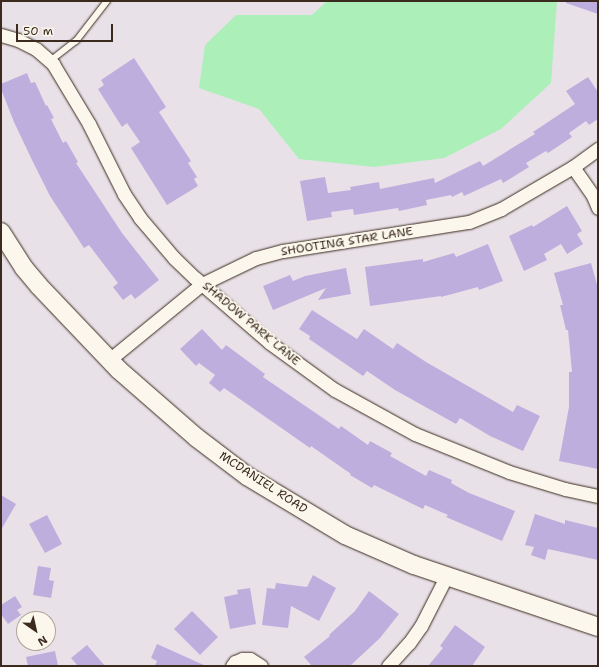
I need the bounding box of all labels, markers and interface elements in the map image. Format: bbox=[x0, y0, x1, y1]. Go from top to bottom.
scale bar bbox=[18, 16, 115, 42]
text: 50 m bbox=[23, 23, 53, 39]
street label: SHOOTING STAR LANE bbox=[280, 224, 414, 260]
street label: SHADOW PARK LANE bbox=[199, 279, 303, 369]
street label: MCDANIEL ROAD bbox=[216, 449, 310, 517]
north arrow bbox=[16, 611, 56, 651]
text: N bbox=[35, 632, 50, 649]

